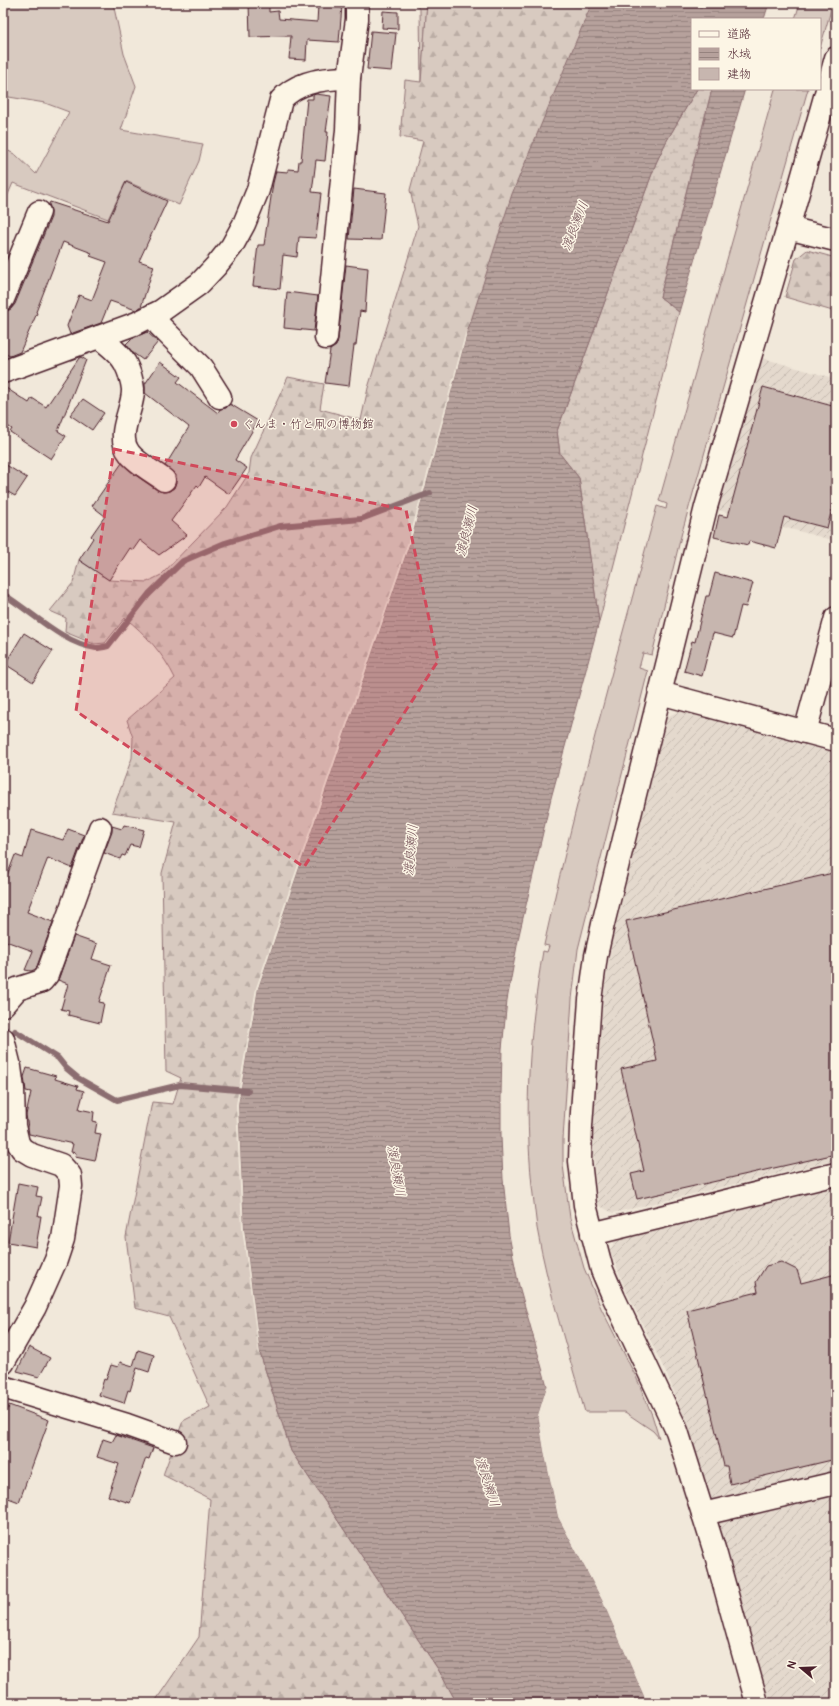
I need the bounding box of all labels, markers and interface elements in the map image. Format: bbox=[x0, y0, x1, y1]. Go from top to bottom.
legend bbox=[691, 18, 821, 90]
text: 道路 bbox=[727, 27, 751, 42]
text: 水域 bbox=[727, 47, 751, 62]
text: 建物 bbox=[727, 67, 751, 82]
water label: 渡良瀬川 bbox=[558, 199, 592, 253]
place label: ぐんま・竹と凧の博物館 bbox=[242, 417, 374, 432]
marker: ぐんま・竹と凧の博物館 bbox=[229, 419, 239, 429]
water label: 渡良瀬川 bbox=[453, 504, 481, 558]
water label: 渡良瀬川 bbox=[401, 823, 421, 877]
water label: 渡良瀬川 bbox=[384, 1144, 408, 1198]
water label: 渡良瀬川 bbox=[471, 1455, 503, 1509]
north arrow bbox=[781, 1648, 821, 1688]
text: N bbox=[785, 1659, 800, 1671]

